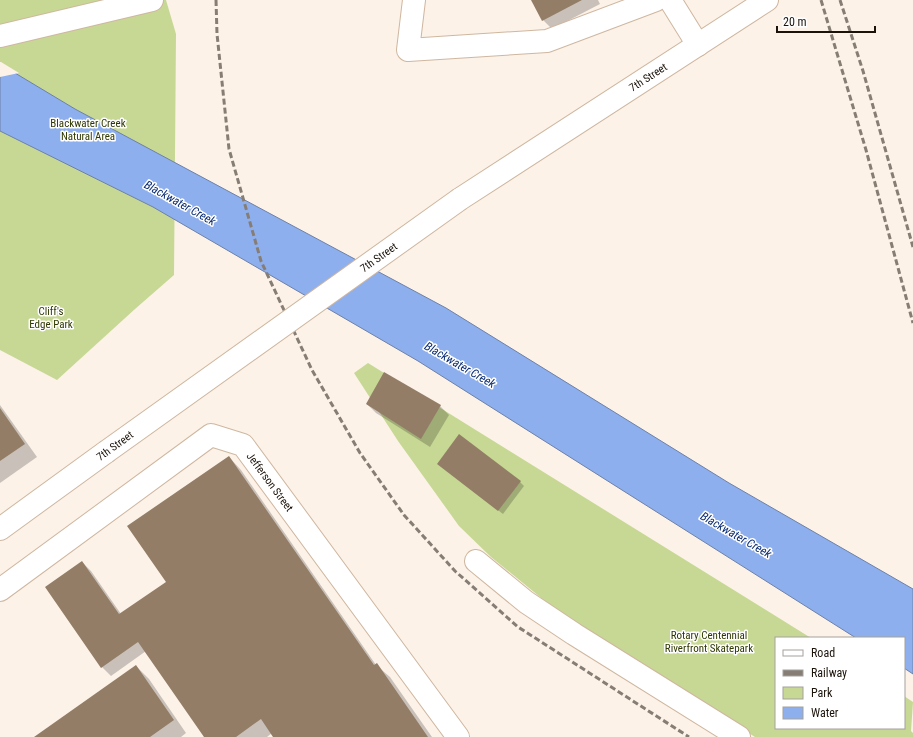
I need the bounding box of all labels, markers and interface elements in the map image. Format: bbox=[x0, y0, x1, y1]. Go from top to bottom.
scale bar bbox=[777, 8, 875, 34]
text: 20 m bbox=[783, 15, 807, 29]
street label: 7th Street bbox=[627, 60, 669, 94]
park label: Blackwater Creek Natural Area bbox=[50, 117, 126, 143]
water label: Blackwater Creek bbox=[142, 178, 219, 229]
street label: 7th Street bbox=[358, 240, 400, 275]
park label: Cliff's Edge Park bbox=[29, 305, 73, 331]
water label: Blackwater Creek bbox=[422, 339, 499, 391]
street label: 7th Street bbox=[94, 428, 136, 464]
street label: Jefferson Street bbox=[244, 450, 296, 514]
water label: Blackwater Creek bbox=[698, 509, 775, 561]
park label: Rotary Centennial Riverfront Skatepark bbox=[665, 629, 753, 655]
legend bbox=[775, 637, 905, 729]
text: Road bbox=[811, 646, 835, 660]
text: Railway bbox=[811, 666, 847, 680]
text: Park bbox=[811, 686, 833, 700]
text: Water bbox=[811, 706, 839, 720]

